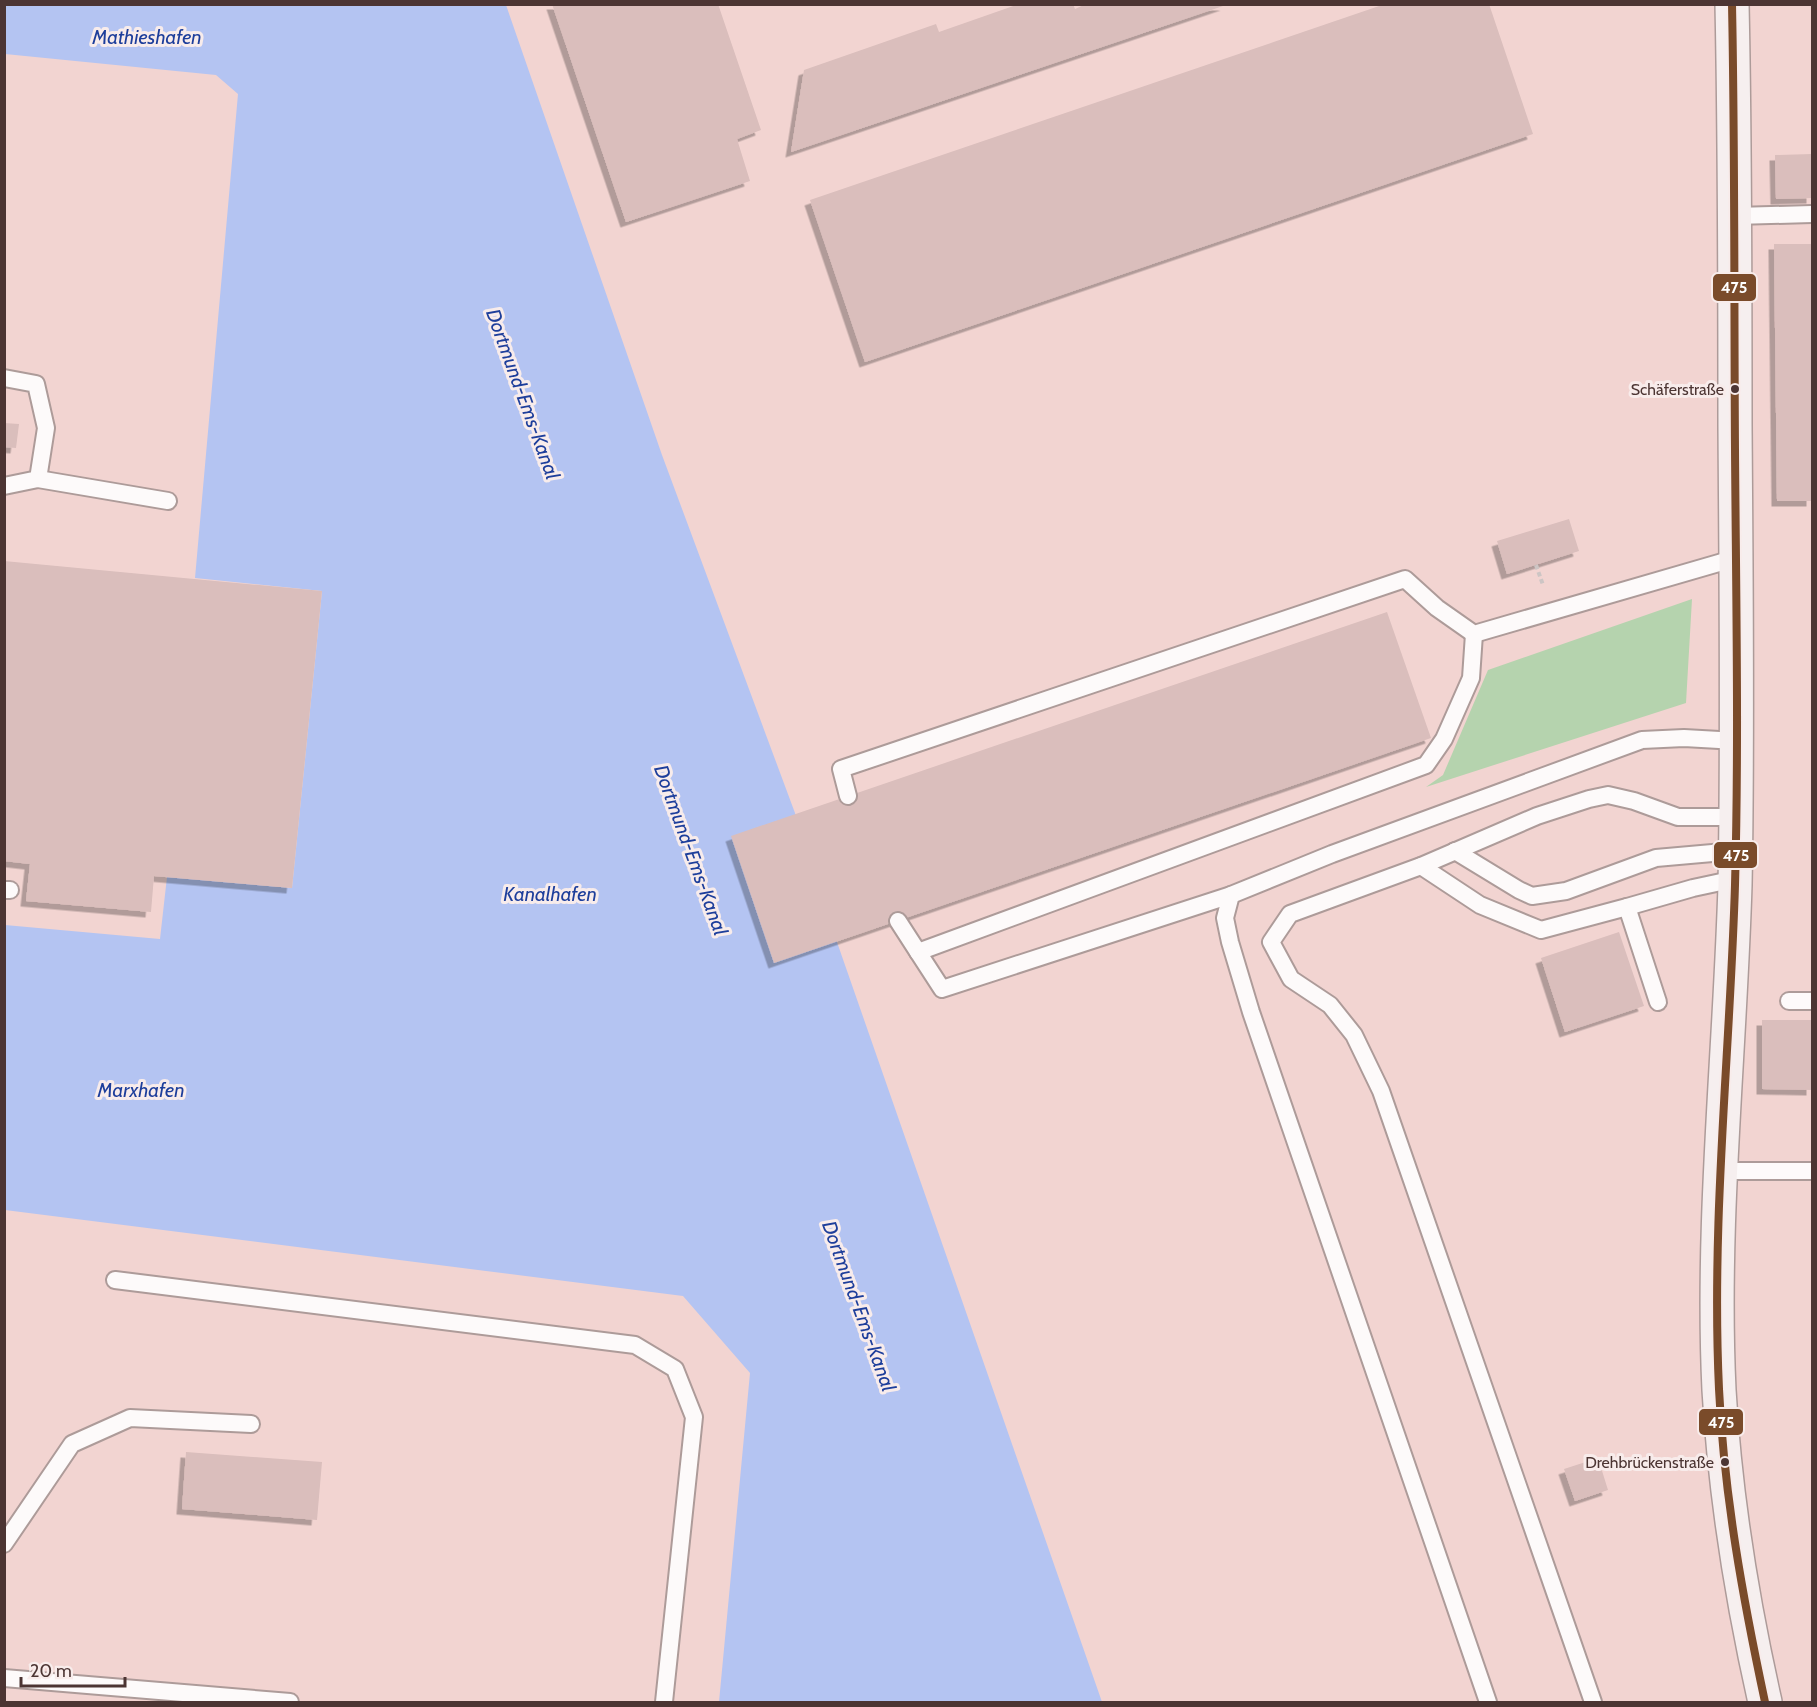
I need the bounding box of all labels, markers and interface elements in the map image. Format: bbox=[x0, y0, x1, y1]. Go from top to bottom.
water label: Mathieshafen bbox=[91, 25, 202, 49]
line badge: 475 bbox=[1712, 273, 1757, 302]
text: 475 bbox=[1721, 278, 1747, 297]
water label: Dortmund-Ems-Kanal bbox=[481, 305, 565, 483]
place label: Schäferstraße bbox=[1631, 380, 1724, 399]
marker: Schäferstraße bbox=[1729, 383, 1741, 395]
water label: Dortmund-Ems-Kanal bbox=[649, 761, 733, 939]
line badge: 475 bbox=[1713, 841, 1758, 869]
text: 475 bbox=[1723, 846, 1749, 865]
water label: Kanalhafen bbox=[503, 882, 597, 906]
water label: Marxhafen bbox=[97, 1078, 184, 1102]
water label: Dortmund-Ems-Kanal bbox=[817, 1217, 901, 1395]
line badge: 475 bbox=[1698, 1408, 1744, 1436]
text: 475 bbox=[1708, 1413, 1734, 1432]
place label: Drehbrückenstraße bbox=[1585, 1453, 1714, 1472]
marker: Drehbrückenstraße bbox=[1719, 1456, 1731, 1468]
scale bar bbox=[21, 1650, 124, 1688]
text: 20 m bbox=[30, 1660, 72, 1682]

